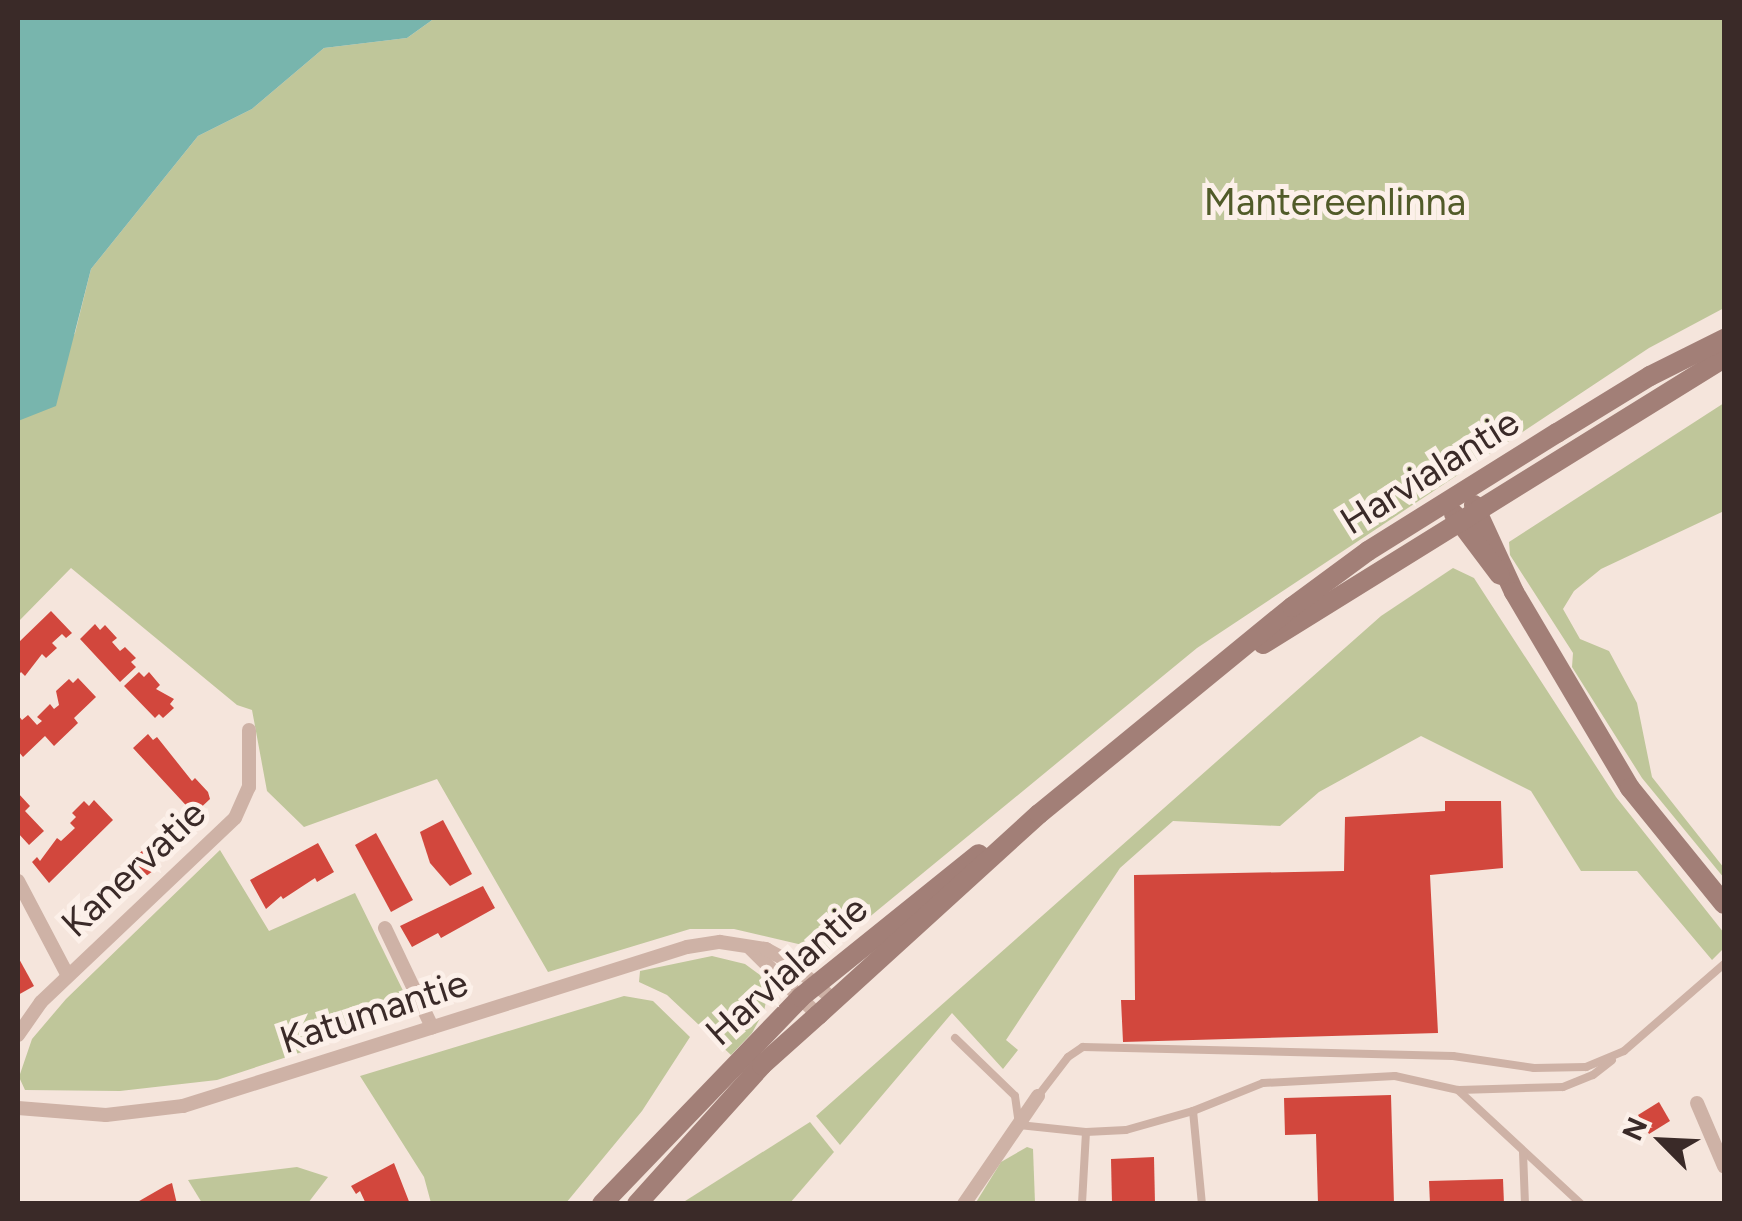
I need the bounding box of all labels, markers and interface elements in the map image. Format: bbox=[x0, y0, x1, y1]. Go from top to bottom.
park label: Mantereenlinna bbox=[1204, 180, 1466, 226]
street label: Harvialantie bbox=[1332, 399, 1528, 545]
street label: Kanervatie bbox=[53, 791, 215, 947]
street label: Harvialantie bbox=[697, 887, 877, 1055]
street label: Katumantie bbox=[274, 960, 474, 1064]
north arrow bbox=[1612, 1091, 1712, 1191]
text: N bbox=[1615, 1112, 1655, 1146]

